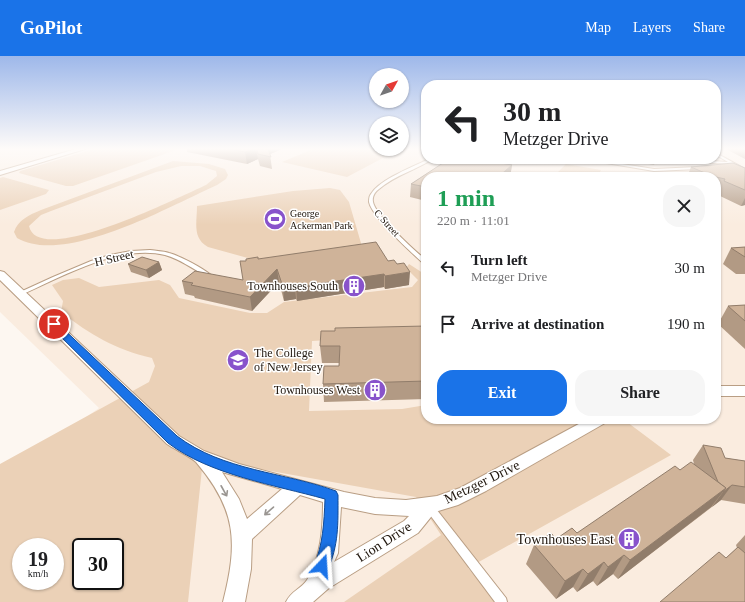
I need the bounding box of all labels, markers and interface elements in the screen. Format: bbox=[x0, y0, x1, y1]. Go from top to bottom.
text: GoPilot bbox=[20, 17, 82, 38]
text: Map bbox=[585, 20, 611, 35]
text: Layers bbox=[633, 20, 671, 35]
text: Share bbox=[693, 20, 725, 35]
north arrow bbox=[369, 68, 409, 108]
map controls bbox=[369, 68, 409, 156]
icon: left bbox=[437, 96, 489, 148]
text: 30 m bbox=[503, 96, 561, 127]
button: layers bbox=[369, 116, 409, 156]
text: Metzger Drive bbox=[503, 129, 608, 149]
text: 1 min bbox=[437, 185, 495, 211]
button: close bbox=[663, 185, 705, 227]
sports icon: George Ackerman Park bbox=[262, 206, 288, 232]
street label: C Street bbox=[372, 207, 402, 239]
place label: George Ackerman Park bbox=[290, 208, 352, 231]
text: 220 m · 11:01 bbox=[437, 213, 510, 228]
street label: H Street bbox=[93, 247, 136, 269]
text: Turn left bbox=[471, 252, 528, 268]
icon: left bbox=[437, 257, 459, 279]
text: 30 m bbox=[675, 260, 705, 276]
text: Metzger Drive bbox=[471, 269, 547, 284]
building icon: Townhouses South bbox=[341, 273, 367, 299]
place label: Townhouses South bbox=[247, 279, 338, 293]
pin bbox=[37, 307, 71, 341]
icon: arrive bbox=[43, 313, 65, 335]
icon: arrive bbox=[437, 313, 459, 335]
text: Arrive at destination bbox=[471, 316, 604, 332]
text: 190 m bbox=[667, 316, 705, 332]
place label: The College of New Jersey bbox=[254, 346, 323, 374]
school or university icon: The College of New Jersey bbox=[225, 347, 251, 373]
button: Exit bbox=[437, 370, 567, 416]
button: Share bbox=[575, 370, 705, 416]
building icon: Townhouses West bbox=[362, 377, 388, 403]
place label: Townhouses West bbox=[274, 383, 361, 397]
street label: Metzger Drive bbox=[442, 457, 522, 507]
one-way arrow bbox=[221, 485, 229, 497]
one-way arrow bbox=[264, 506, 274, 515]
street label: Lion Drive bbox=[354, 519, 414, 565]
building icon: Townhouses East bbox=[616, 526, 642, 552]
place label: Townhouses East bbox=[517, 532, 614, 547]
speed limit sign: 30 bbox=[72, 538, 124, 590]
position arrow bbox=[301, 545, 343, 587]
text: 19 bbox=[28, 548, 48, 570]
text: km/h bbox=[28, 568, 48, 579]

